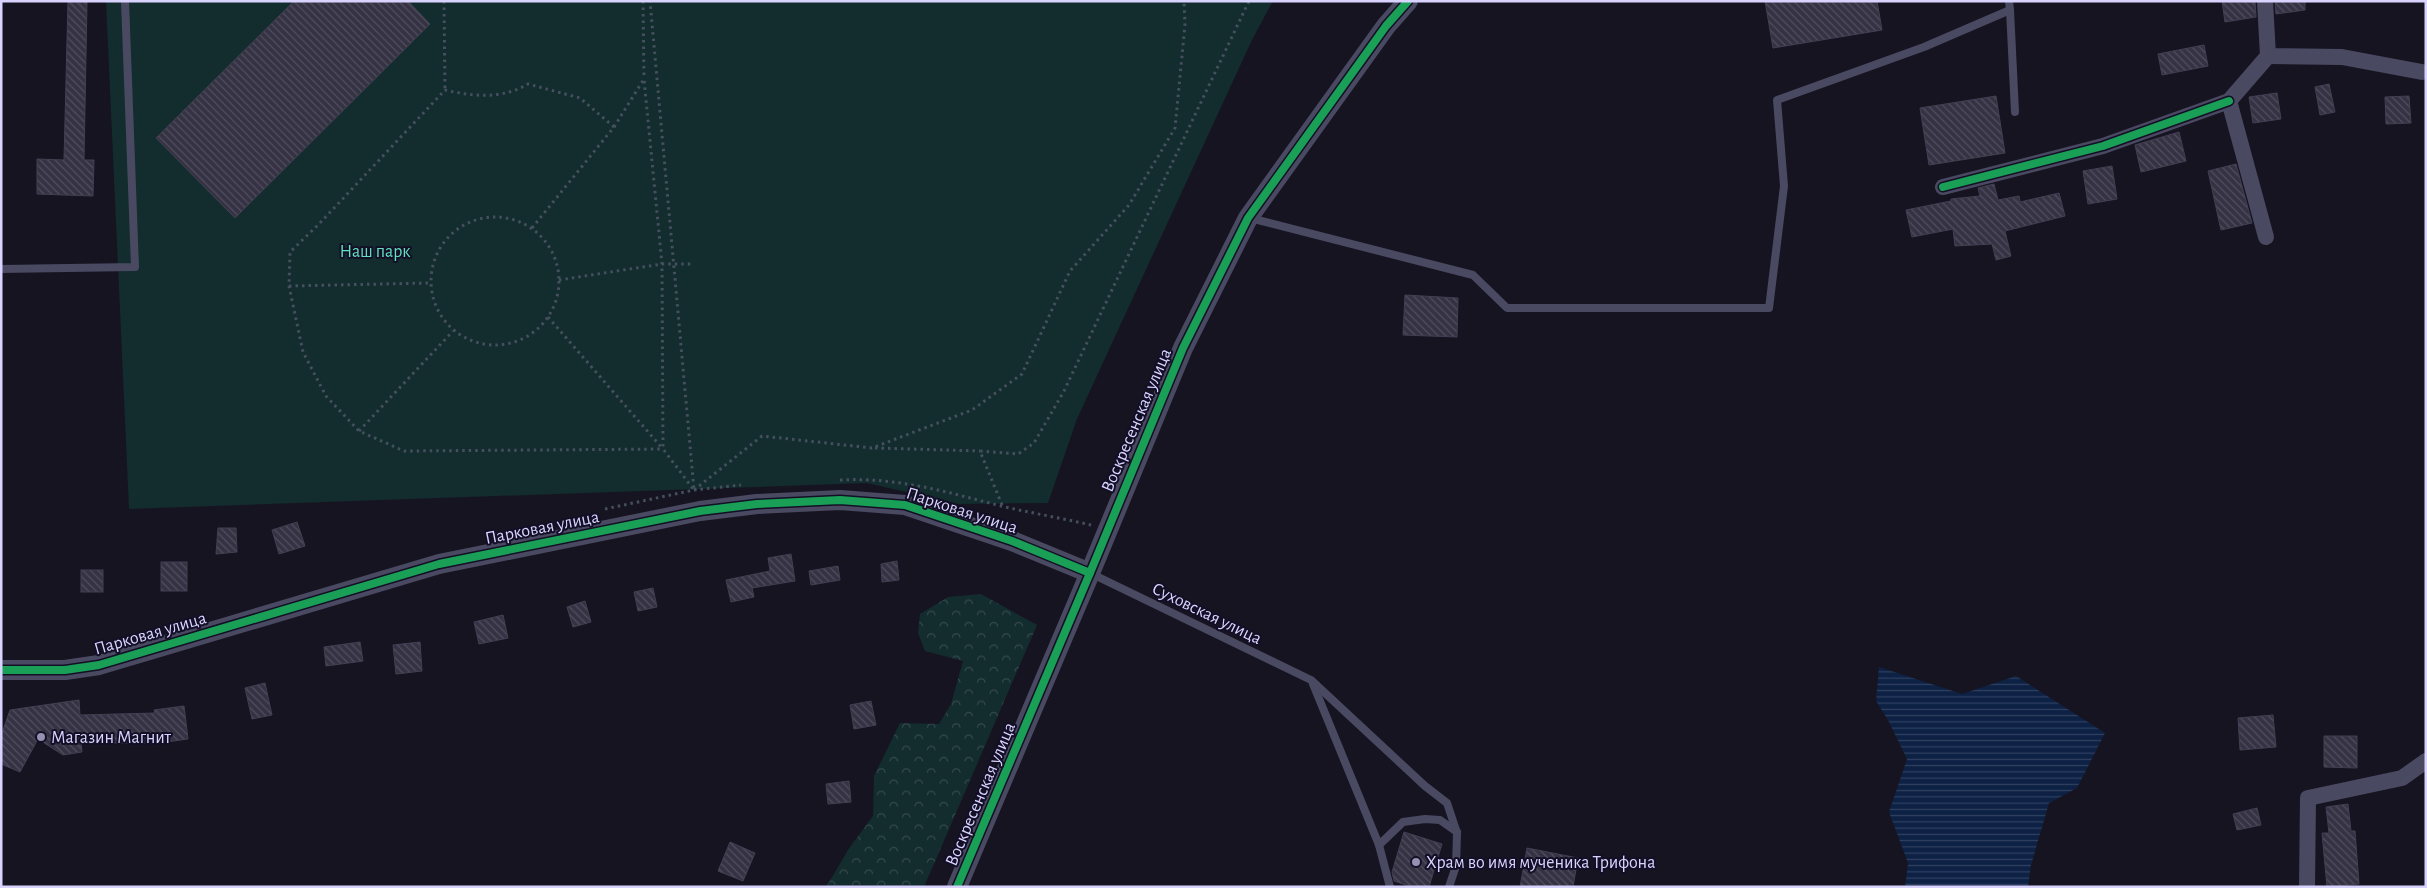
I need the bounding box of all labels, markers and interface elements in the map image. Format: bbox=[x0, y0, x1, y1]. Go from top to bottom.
park label: Наш парк bbox=[339, 243, 411, 261]
street label: Воскресенская улица bbox=[1099, 346, 1175, 495]
street label: Парковая улица bbox=[904, 484, 1020, 537]
street label: Парковая улица bbox=[484, 508, 601, 548]
street label: Суховская улица bbox=[1149, 580, 1264, 648]
street label: Парковая улица bbox=[92, 609, 208, 659]
street label: Воскресенская улица bbox=[943, 720, 1019, 869]
place label: Магазин Магнит bbox=[51, 729, 172, 747]
marker: Магазин Магнит bbox=[35, 731, 47, 743]
place label: Храм во имя мученика Трифона bbox=[1426, 854, 1655, 872]
marker: Храм во имя мученика Трифона bbox=[1410, 856, 1422, 868]

